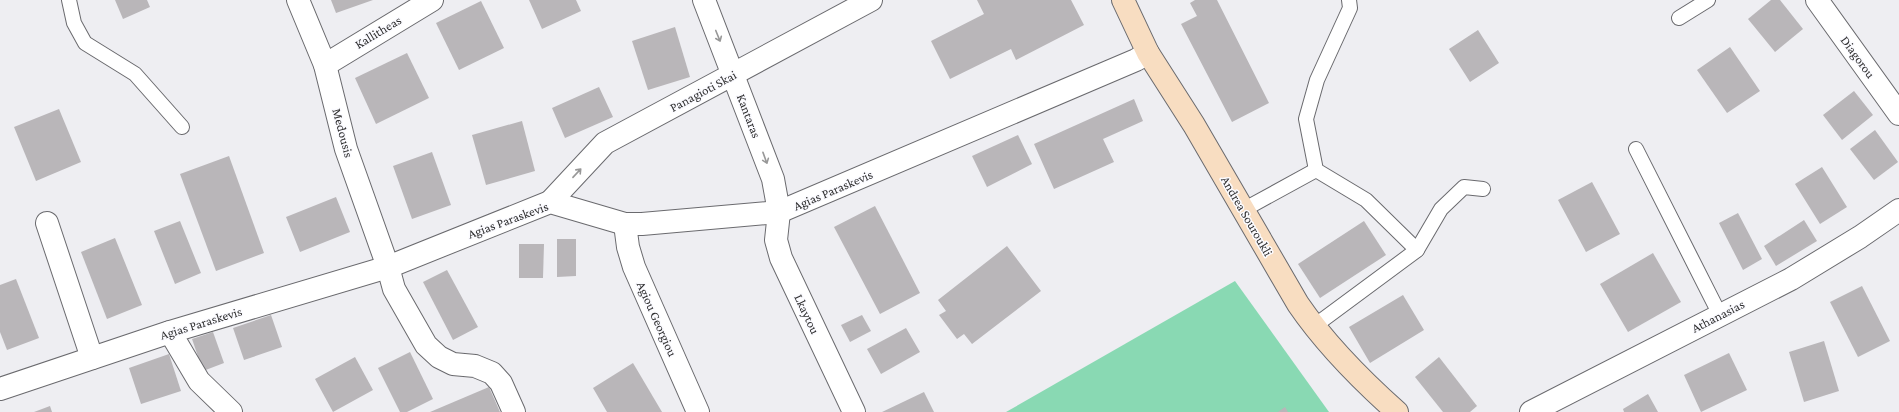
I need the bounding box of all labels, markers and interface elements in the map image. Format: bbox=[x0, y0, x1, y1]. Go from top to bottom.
street label: Kallitheas bbox=[352, 12, 404, 52]
one-way arrow bbox=[715, 30, 723, 42]
street label: Diagorou bbox=[1838, 33, 1878, 81]
street label: Panagioti Skai bbox=[667, 67, 739, 115]
street label: Kantaras bbox=[734, 92, 764, 140]
street label: Medousis bbox=[329, 107, 357, 159]
one-way arrow bbox=[761, 151, 769, 163]
street label: Agias Paraskevis bbox=[791, 167, 875, 213]
one-way arrow bbox=[572, 169, 581, 179]
street label: Andrea Souroukli bbox=[1218, 173, 1276, 259]
street label: Agias Paraskevis bbox=[466, 198, 550, 242]
street label: Agiou Georgiou bbox=[634, 279, 680, 359]
street label: Lkaytou bbox=[791, 292, 823, 336]
street label: Athanasias bbox=[1689, 296, 1747, 336]
street label: Agias Paraskevis bbox=[158, 303, 244, 343]

